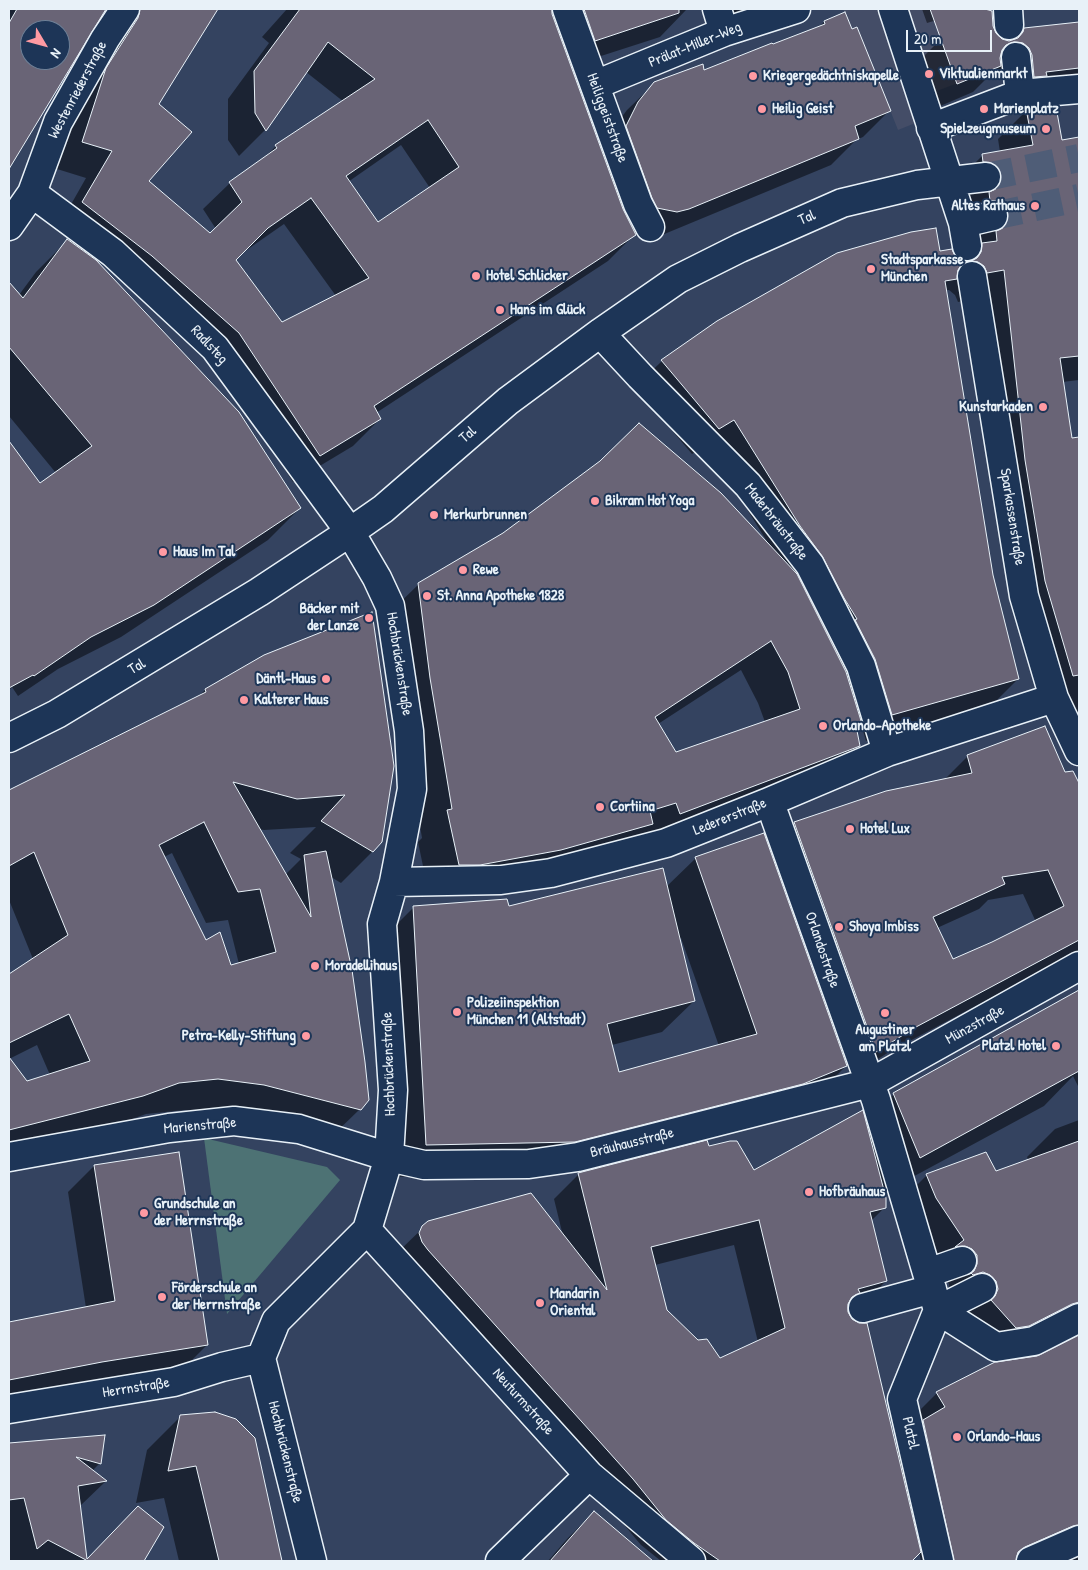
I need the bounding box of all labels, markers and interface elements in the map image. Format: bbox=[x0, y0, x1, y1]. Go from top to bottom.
street label: Prälat-Miller-Weg bbox=[646, 18, 744, 72]
north arrow bbox=[20, 20, 70, 70]
scale bar bbox=[908, 20, 994, 52]
text: 20 m bbox=[914, 28, 941, 49]
street label: Westenriederstraße bbox=[45, 38, 111, 142]
text: N bbox=[47, 45, 66, 62]
place label: Viktualienmarkt bbox=[939, 65, 1027, 83]
place label: Kriegergedächtniskapelle bbox=[763, 67, 899, 85]
marker: Viktualienmarkt bbox=[923, 68, 935, 80]
marker: Kriegergedächtniskapelle bbox=[747, 70, 759, 82]
street label: Heiliggeiststraße bbox=[583, 71, 631, 165]
place label: Heilig Geist bbox=[772, 100, 833, 118]
place label: Marienplatz bbox=[994, 100, 1059, 118]
marker: Heilig Geist bbox=[756, 103, 768, 115]
marker: Marienplatz bbox=[978, 103, 990, 115]
place label: Spielzeugmuseum bbox=[940, 120, 1036, 138]
marker: Spielzeugmuseum bbox=[1040, 123, 1052, 135]
place label: Altes Rathaus bbox=[952, 197, 1025, 215]
marker: Altes Rathaus bbox=[1029, 200, 1041, 212]
street label: Tal bbox=[796, 206, 818, 230]
place label: Stadtsparkasse München bbox=[881, 251, 963, 286]
marker: Stadtsparkasse München bbox=[865, 263, 877, 275]
place label: Hotel Schlicker bbox=[486, 267, 568, 285]
marker: Hotel Schlicker bbox=[470, 270, 482, 282]
place label: Hans im Glück bbox=[510, 301, 585, 319]
marker: Hans im Glück bbox=[494, 304, 506, 316]
street label: Radlsteg bbox=[187, 322, 231, 368]
place label: Kunstarkaden bbox=[959, 398, 1033, 416]
marker: Kunstarkaden bbox=[1037, 401, 1049, 413]
street label: Tal bbox=[456, 423, 480, 447]
street label: Sparkassenstraße bbox=[995, 467, 1029, 567]
street label: Maderbräustraße bbox=[740, 480, 812, 564]
place label: Bikram Hot Yoga bbox=[605, 492, 694, 510]
marker: Bikram Hot Yoga bbox=[589, 495, 601, 507]
place label: Merkurbrunnen bbox=[444, 506, 527, 524]
marker: Merkurbrunnen bbox=[428, 509, 440, 521]
place label: Haus Im Tal bbox=[173, 543, 235, 561]
marker: Haus Im Tal bbox=[157, 546, 169, 558]
place label: Rewe bbox=[473, 561, 499, 579]
marker: Rewe bbox=[457, 564, 469, 576]
place label: St. Anna Apotheke 1828 bbox=[437, 587, 564, 605]
marker: St. Anna Apotheke 1828 bbox=[421, 590, 433, 602]
place label: Bäcker mit der Lanze bbox=[300, 600, 359, 635]
street label: Hochbrückenstraße bbox=[382, 611, 416, 717]
marker: Bäcker mit der Lanze bbox=[363, 612, 375, 624]
street label: Tal bbox=[125, 655, 149, 679]
place label: Däntl-Haus bbox=[256, 670, 316, 688]
marker: Däntl-Haus bbox=[320, 673, 332, 685]
place label: Kalterer Haus bbox=[254, 691, 328, 709]
marker: Kalterer Haus bbox=[238, 694, 250, 706]
place label: Orlando-Apotheke bbox=[833, 717, 931, 735]
marker: Orlando-Apotheke bbox=[817, 720, 829, 732]
street label: Ledererstraße bbox=[691, 794, 769, 840]
place label: Cortiina bbox=[610, 798, 655, 816]
marker: Cortiina bbox=[594, 801, 606, 813]
place label: Hotel Lux bbox=[860, 820, 910, 838]
marker: Hotel Lux bbox=[844, 823, 856, 835]
street label: Orlandostraße bbox=[801, 910, 843, 990]
place label: Shoya Imbiss bbox=[849, 918, 919, 936]
marker: Shoya Imbiss bbox=[833, 921, 845, 933]
place label: Moradellihaus bbox=[325, 957, 397, 975]
marker: Moradellihaus bbox=[309, 960, 321, 972]
place label: Polizeiinspektion München 11 (Altstadt) bbox=[467, 994, 586, 1029]
street label: Münzstraße bbox=[942, 1001, 1008, 1049]
marker: Polizeiinspektion München 11 (Altstadt) bbox=[451, 1006, 463, 1018]
marker: Augustiner am Platzl bbox=[879, 1007, 891, 1019]
street label: Hochbrückenstraße bbox=[378, 1012, 400, 1116]
place label: Augustiner am Platzl bbox=[856, 1021, 914, 1056]
place label: Petra-Kelly-Stiftung bbox=[182, 1027, 296, 1045]
marker: Petra-Kelly-Stiftung bbox=[300, 1030, 312, 1042]
place label: Platzl Hotel bbox=[982, 1037, 1046, 1055]
marker: Platzl Hotel bbox=[1050, 1040, 1062, 1052]
street label: Marienstraße bbox=[163, 1114, 237, 1138]
street label: Bräuhausstraße bbox=[588, 1124, 676, 1162]
place label: Hofbräuhaus bbox=[819, 1183, 885, 1201]
marker: Hofbräuhaus bbox=[803, 1186, 815, 1198]
place label: Grundschule an der Herrnstraße bbox=[154, 1195, 243, 1230]
marker: Grundschule an der Herrnstraße bbox=[138, 1207, 150, 1219]
place label: Förderschule an der Herrnstraße bbox=[172, 1279, 261, 1314]
place label: Mandarin Oriental bbox=[550, 1285, 599, 1320]
marker: Förderschule an der Herrnstraße bbox=[156, 1291, 168, 1303]
marker: Mandarin Oriental bbox=[534, 1297, 546, 1309]
street label: Neuturmstraße bbox=[488, 1365, 558, 1439]
street label: Herrnstraße bbox=[101, 1374, 171, 1402]
street label: Hochbrückenstraße bbox=[264, 1399, 306, 1505]
street label: Platzl bbox=[898, 1415, 922, 1451]
place label: Orlando-Haus bbox=[967, 1428, 1040, 1446]
marker: Orlando-Haus bbox=[951, 1431, 963, 1443]

